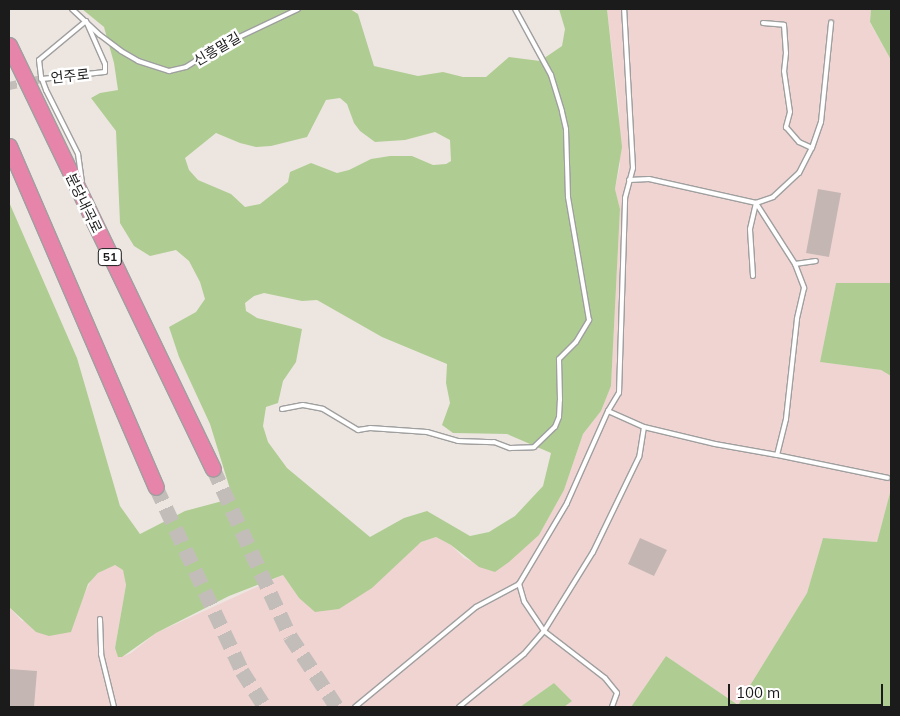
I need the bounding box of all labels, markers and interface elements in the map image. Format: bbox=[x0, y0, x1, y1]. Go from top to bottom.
street label: 신흥말길 bbox=[190, 29, 244, 69]
street label: 언주로 bbox=[50, 66, 90, 86]
street label: 분당내곡로 bbox=[62, 170, 106, 236]
road number: 51 bbox=[98, 248, 122, 266]
scale bar bbox=[730, 674, 885, 706]
text: 100 m bbox=[736, 683, 780, 702]

